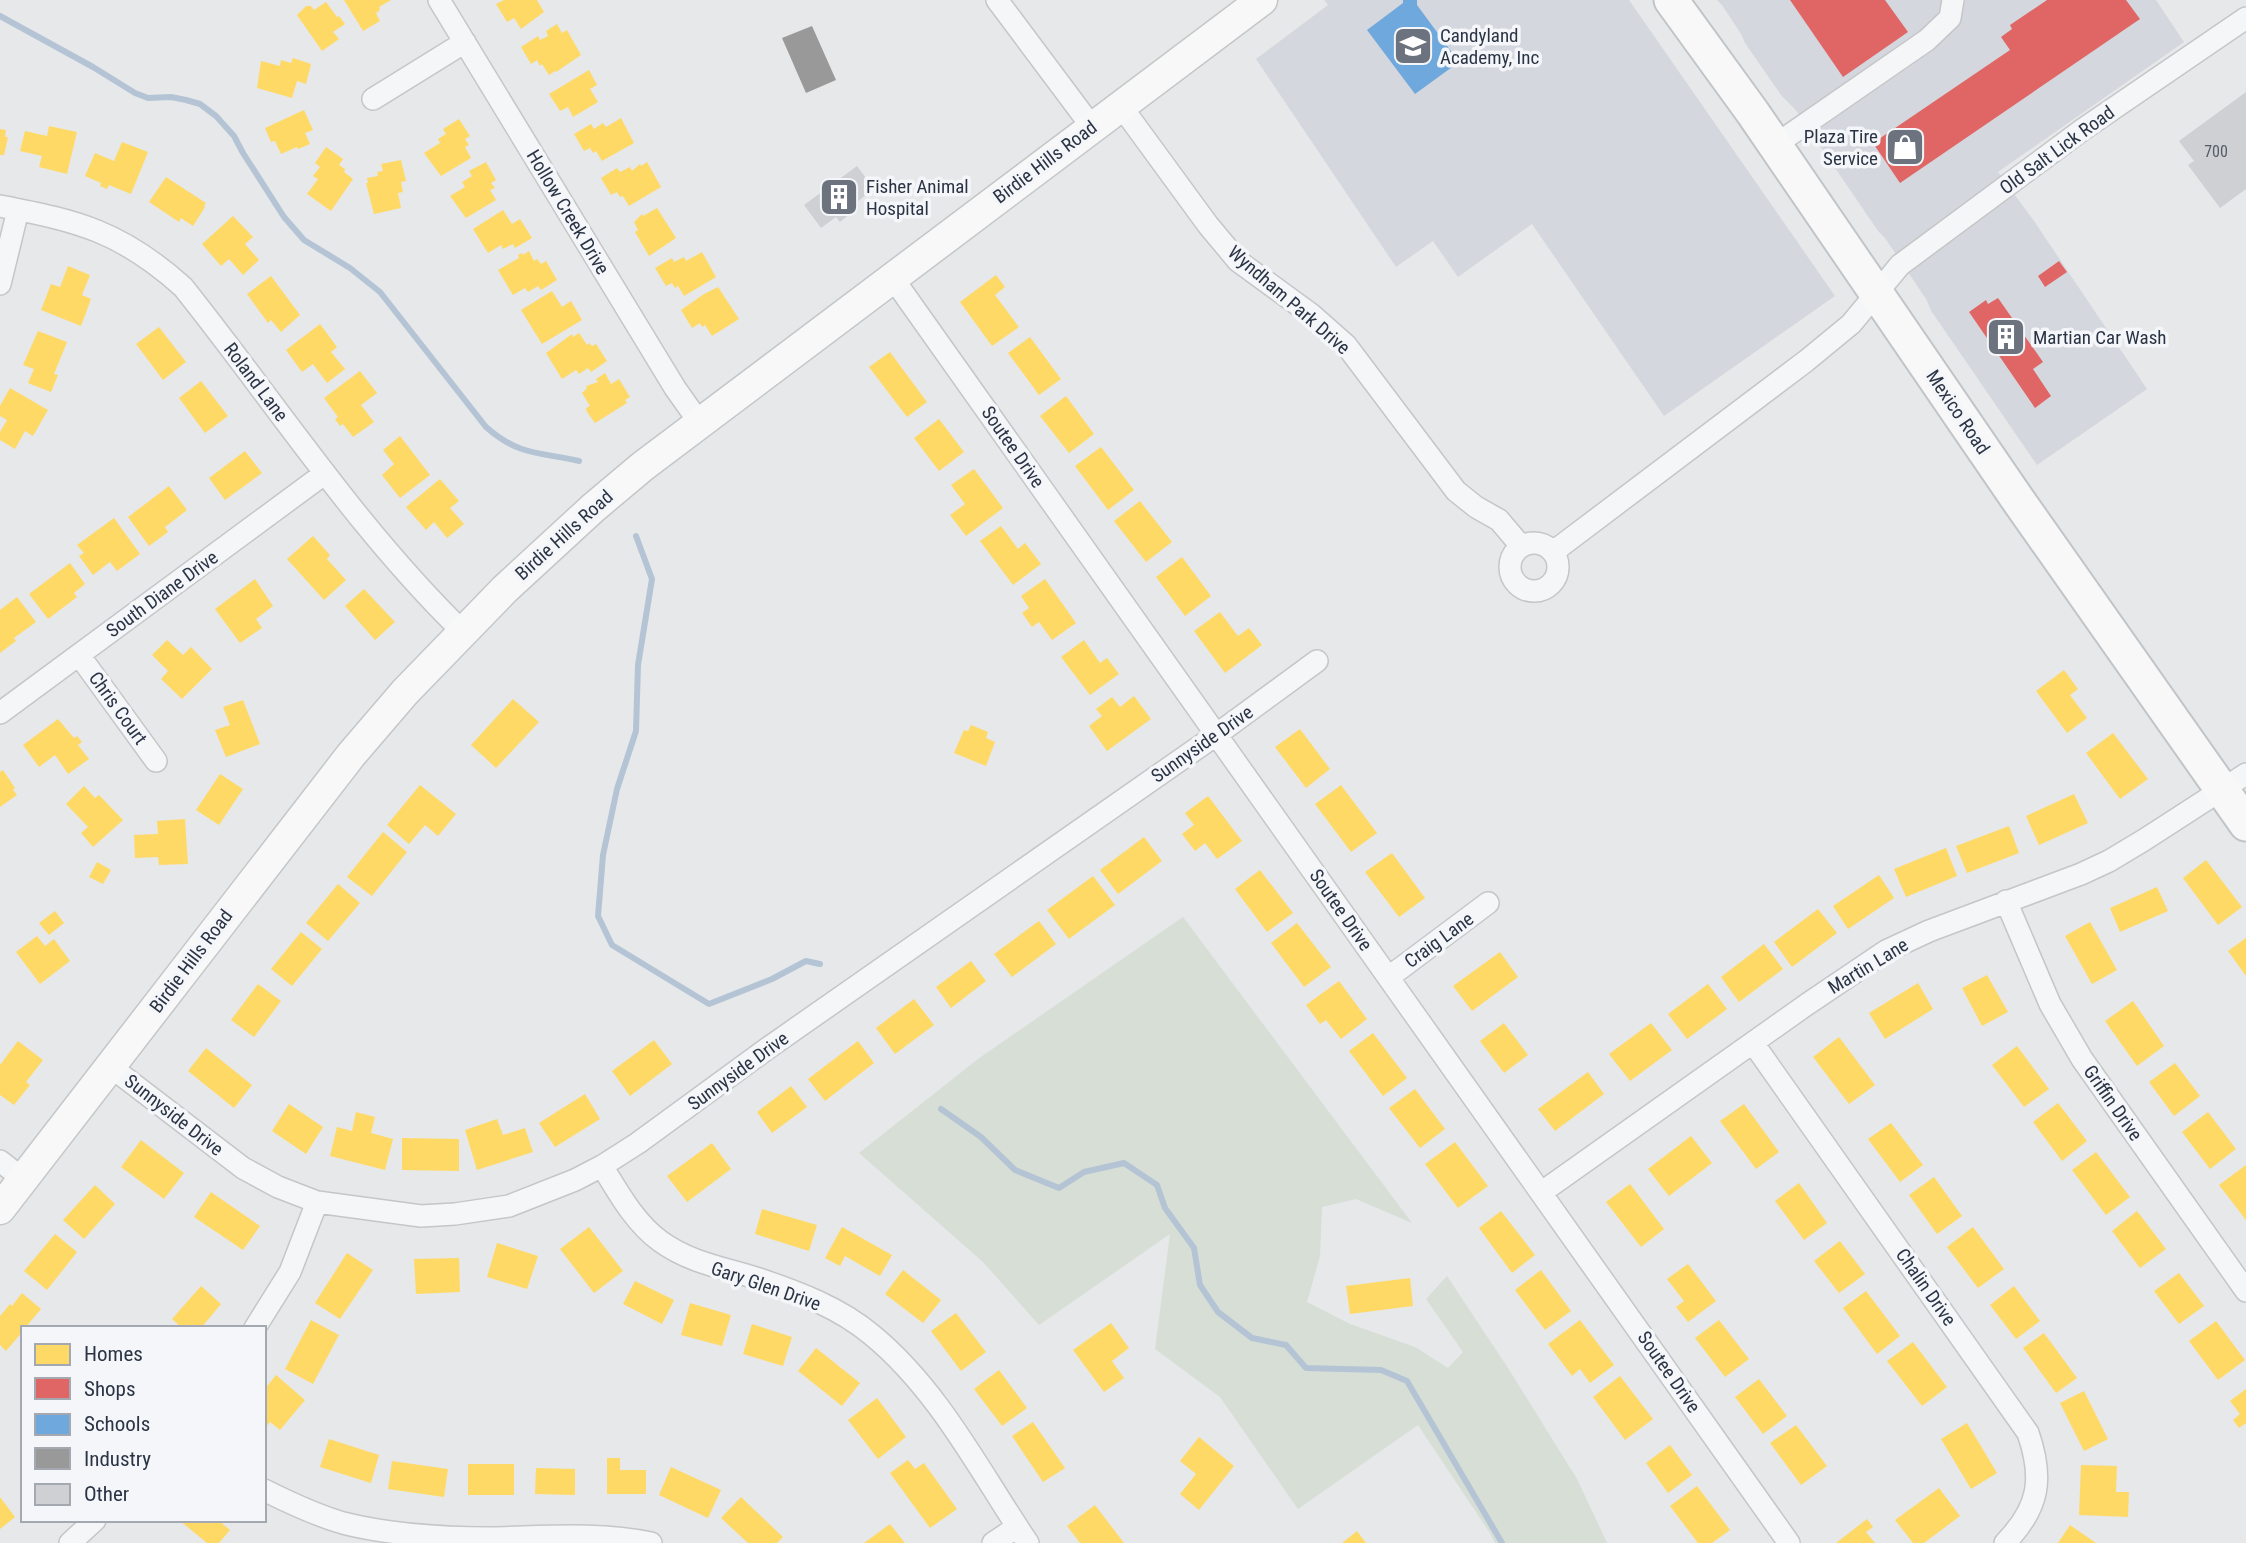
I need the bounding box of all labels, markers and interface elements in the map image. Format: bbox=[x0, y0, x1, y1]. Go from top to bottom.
place label: Candyland Academy, Inc bbox=[1440, 24, 1539, 69]
school or university icon: Candyland Academy, Inc bbox=[1392, 25, 1434, 67]
street label: Old Salt Lick Road bbox=[1995, 101, 2119, 199]
street label: Birdie Hills Road bbox=[989, 116, 1101, 208]
place label: Plaza Tire Service bbox=[1804, 125, 1878, 170]
shop icon: Plaza Tire Service bbox=[1884, 126, 1926, 168]
house number: 700 bbox=[2204, 142, 2228, 161]
street label: Hollow Creek Drive bbox=[522, 146, 614, 279]
place label: Fisher Animal Hospital bbox=[866, 175, 969, 220]
building icon: Fisher Animal Hospital bbox=[818, 176, 860, 218]
street label: Wyndham Park Drive bbox=[1223, 241, 1355, 359]
building icon: Martian Car Wash bbox=[1985, 316, 2027, 358]
place label: Martian Car Wash bbox=[2033, 326, 2166, 349]
street label: Roland Lane bbox=[219, 338, 293, 426]
street label: Mexico Road bbox=[1921, 365, 1995, 459]
street label: Soutee Drive bbox=[977, 402, 1050, 492]
street label: Birdie Hills Road bbox=[510, 485, 618, 585]
street label: South Diane Drive bbox=[102, 546, 222, 642]
street label: Chris Court bbox=[84, 667, 152, 749]
street label: Sunnyside Drive bbox=[1147, 700, 1257, 788]
street label: Soutee Drive bbox=[1305, 865, 1378, 955]
street label: Birdie Hills Road bbox=[145, 905, 237, 1017]
street label: Craig Lane bbox=[1400, 907, 1478, 973]
street label: Martin Lane bbox=[1824, 933, 1912, 999]
street label: Sunnyside Drive bbox=[683, 1027, 793, 1115]
street label: Griffin Drive bbox=[2079, 1061, 2147, 1145]
street label: Sunnyside Drive bbox=[120, 1069, 228, 1161]
street label: Chalin Drive bbox=[1891, 1244, 1961, 1330]
street label: Gary Glen Drive bbox=[708, 1256, 824, 1316]
legend bbox=[21, 1326, 266, 1522]
street label: Soutee Drive bbox=[1633, 1327, 1706, 1417]
text: Homes bbox=[84, 1342, 143, 1366]
text: Shops bbox=[84, 1377, 136, 1401]
text: Schools bbox=[84, 1412, 150, 1436]
text: Industry bbox=[84, 1447, 151, 1471]
text: Other bbox=[84, 1482, 129, 1506]

